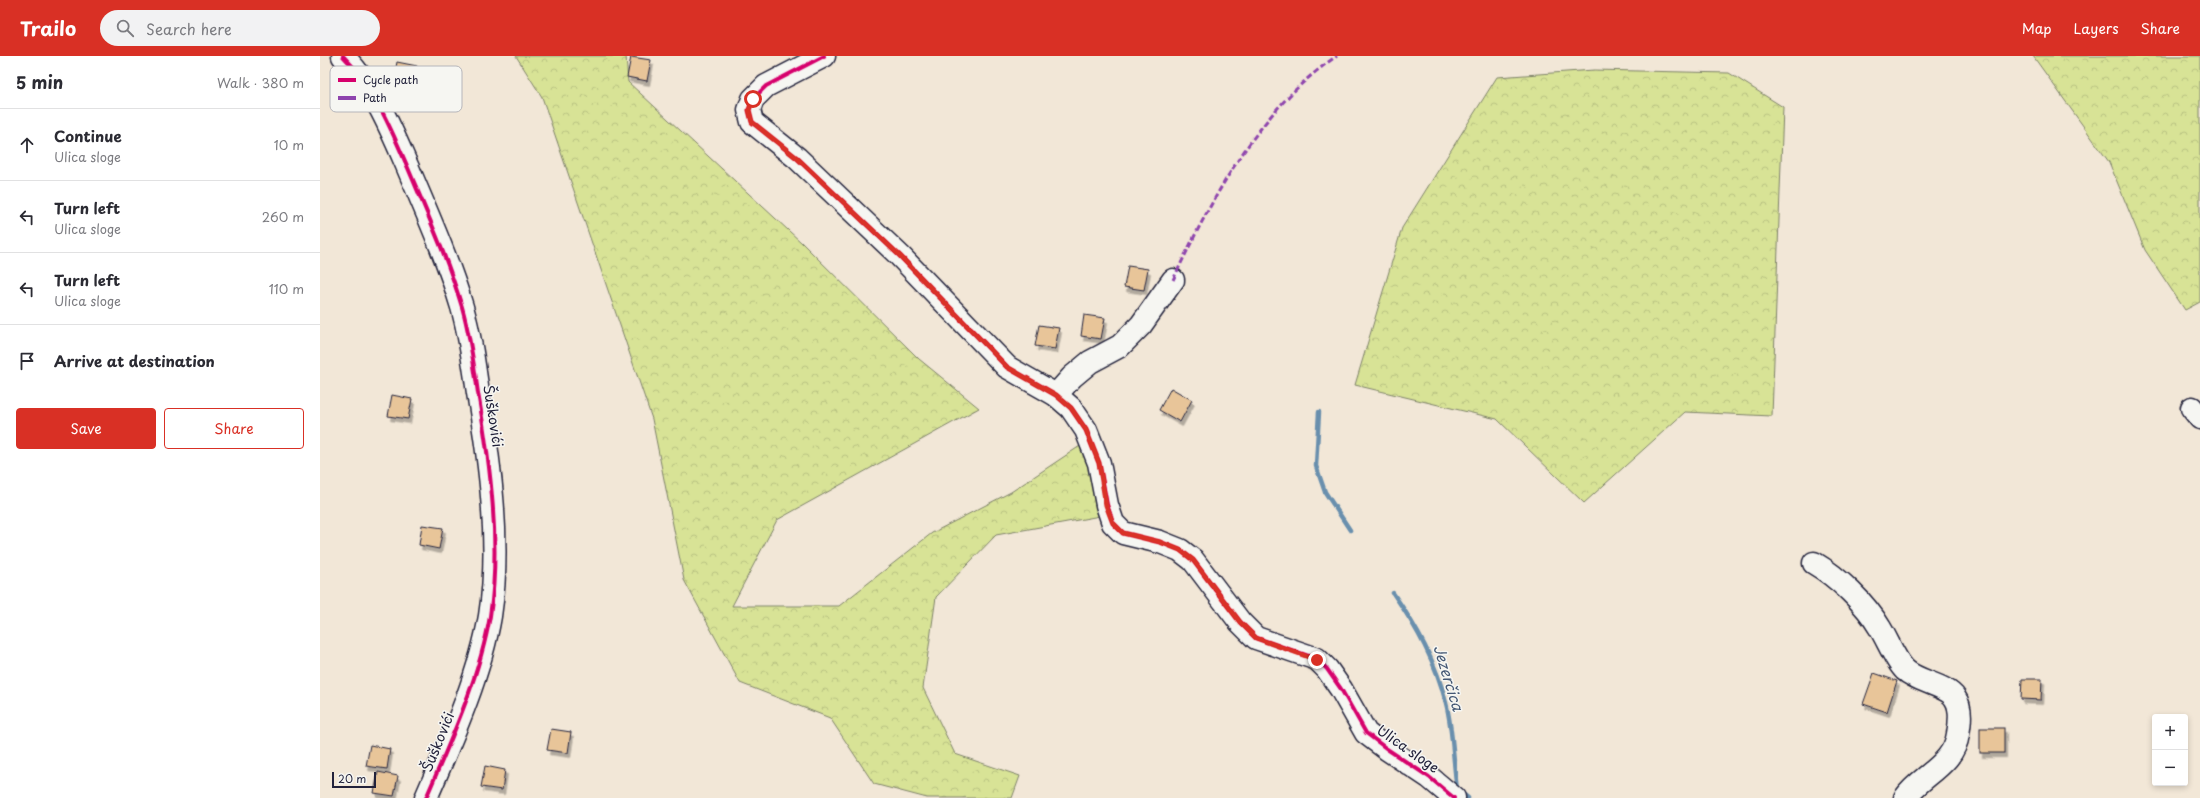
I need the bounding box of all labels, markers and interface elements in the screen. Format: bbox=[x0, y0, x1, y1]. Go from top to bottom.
search box bbox=[100, 10, 380, 46]
text: Trailo bbox=[20, 14, 76, 42]
icon: search bbox=[114, 17, 136, 39]
text: Search here bbox=[146, 17, 232, 40]
text: Map bbox=[2022, 18, 2052, 39]
text: Layers bbox=[2074, 18, 2119, 39]
text: Share bbox=[2141, 18, 2180, 39]
legend bbox=[330, 66, 462, 112]
text: 5 min bbox=[16, 69, 63, 95]
text: Cycle path bbox=[363, 71, 418, 88]
text: Walk · 380 m bbox=[217, 73, 304, 92]
text: Path bbox=[363, 89, 387, 106]
route start bbox=[744, 90, 762, 108]
text: Continue bbox=[54, 124, 122, 147]
icon: ahead bbox=[16, 134, 38, 156]
text: 10 m bbox=[274, 135, 304, 154]
text: Ulica sloge bbox=[54, 147, 121, 166]
text: Turn left bbox=[54, 196, 120, 219]
icon: left bbox=[16, 206, 38, 228]
text: 260 m bbox=[262, 207, 304, 226]
text: Ulica sloge bbox=[54, 219, 121, 238]
text: Turn left bbox=[54, 268, 120, 291]
icon: left bbox=[16, 278, 38, 300]
text: 110 m bbox=[269, 279, 304, 298]
text: Ulica sloge bbox=[54, 291, 121, 310]
text: Arrive at destination bbox=[54, 349, 215, 372]
icon: arrive bbox=[16, 350, 38, 372]
street label: Šuškovići bbox=[478, 383, 509, 449]
button: Save bbox=[16, 408, 156, 449]
button: Share bbox=[164, 408, 304, 449]
water label: Jezerčica bbox=[1429, 642, 1471, 714]
route end bbox=[1308, 651, 1326, 669]
street label: Šuškovići bbox=[416, 709, 459, 775]
map controls bbox=[2152, 714, 2188, 786]
button: + bbox=[2152, 714, 2188, 750]
street label: Ulica sloge bbox=[1373, 719, 1444, 778]
button: − bbox=[2152, 750, 2188, 786]
scale bar bbox=[332, 770, 376, 789]
text: 20 m bbox=[338, 770, 366, 787]

